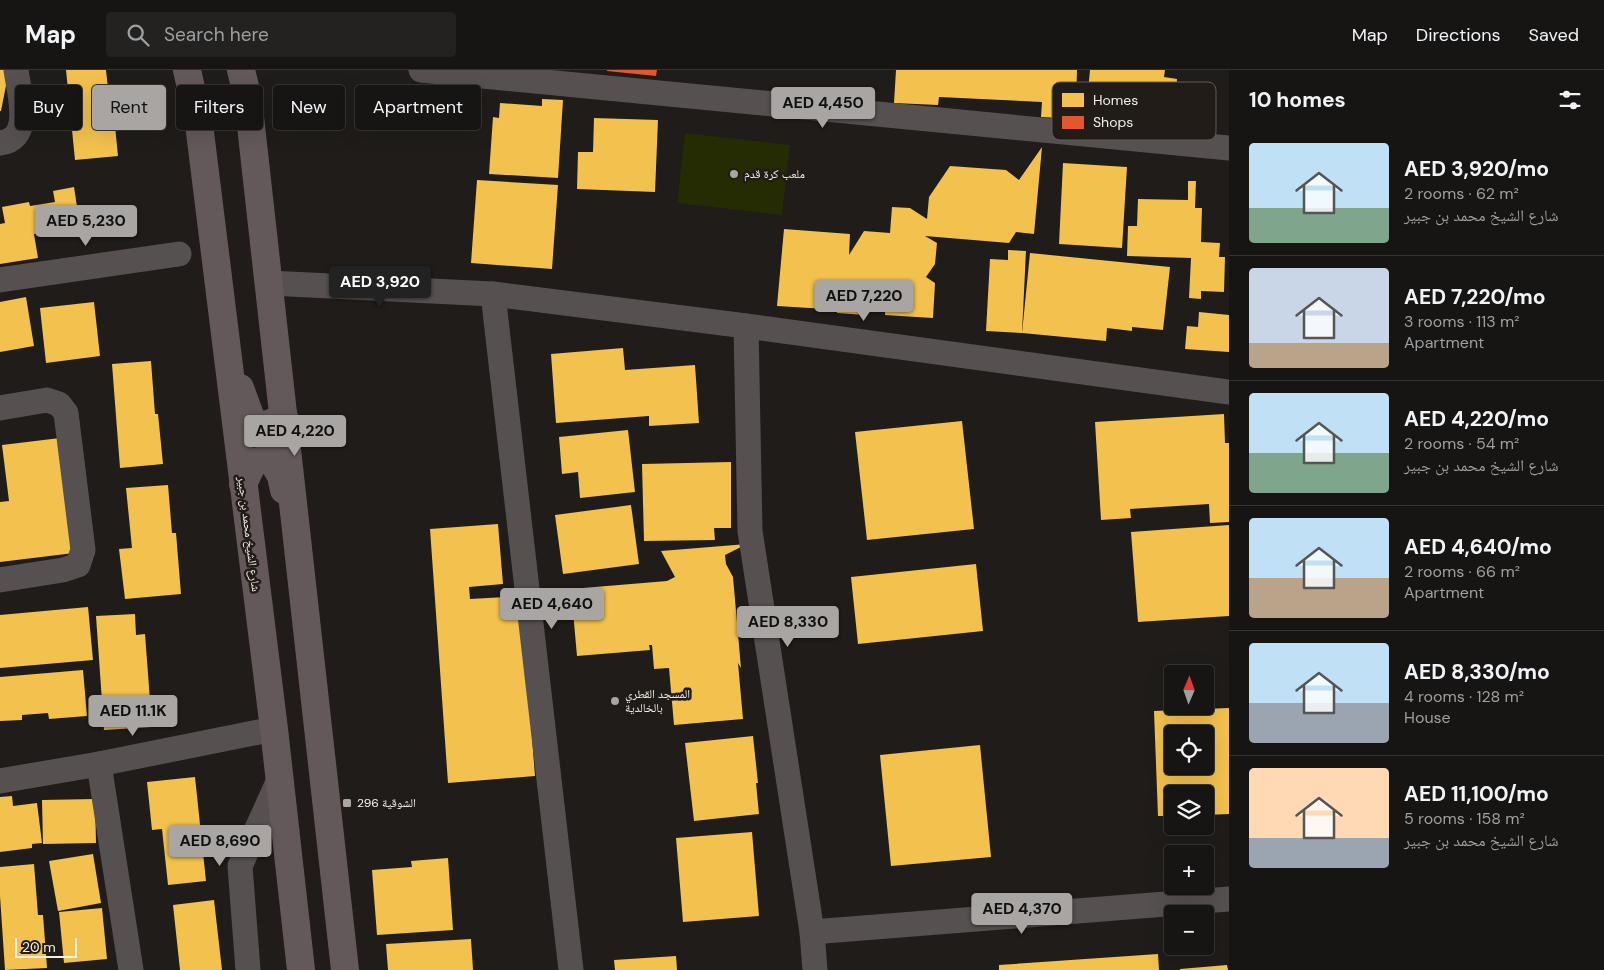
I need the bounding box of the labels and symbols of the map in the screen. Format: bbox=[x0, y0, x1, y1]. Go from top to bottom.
legend bbox=[1052, 82, 1216, 140]
pin: AED 4,450 bbox=[766, 87, 880, 129]
text: Homes bbox=[1093, 91, 1138, 109]
text: Shops bbox=[1093, 113, 1133, 131]
place label: ملعب كرة قدم bbox=[744, 166, 805, 182]
marker: ملعب كرة قدم bbox=[728, 168, 740, 180]
pin: AED 5,230 bbox=[29, 204, 143, 247]
pin: AED 3,920 bbox=[323, 266, 437, 308]
pin: AED 7,220 bbox=[807, 280, 921, 322]
pin: AED 4,220 bbox=[238, 414, 352, 457]
street label: شارع الشيخ محمد بن جبير bbox=[234, 474, 264, 593]
pin: AED 4,640 bbox=[495, 588, 609, 630]
pin: AED 8,330 bbox=[731, 606, 845, 648]
north arrow bbox=[1164, 665, 1214, 715]
place label: المسجد القطري بالخالدية bbox=[625, 686, 690, 716]
pin: AED 11.1K bbox=[76, 694, 190, 737]
marker: المسجد القطري بالخالدية bbox=[609, 695, 621, 707]
place label: الشوقية 296 bbox=[357, 795, 416, 811]
marker: الشوقية 296 bbox=[341, 797, 353, 809]
pin: AED 8,690 bbox=[163, 824, 277, 867]
pin: AED 4,370 bbox=[965, 892, 1079, 935]
scale bar bbox=[15, 935, 78, 958]

